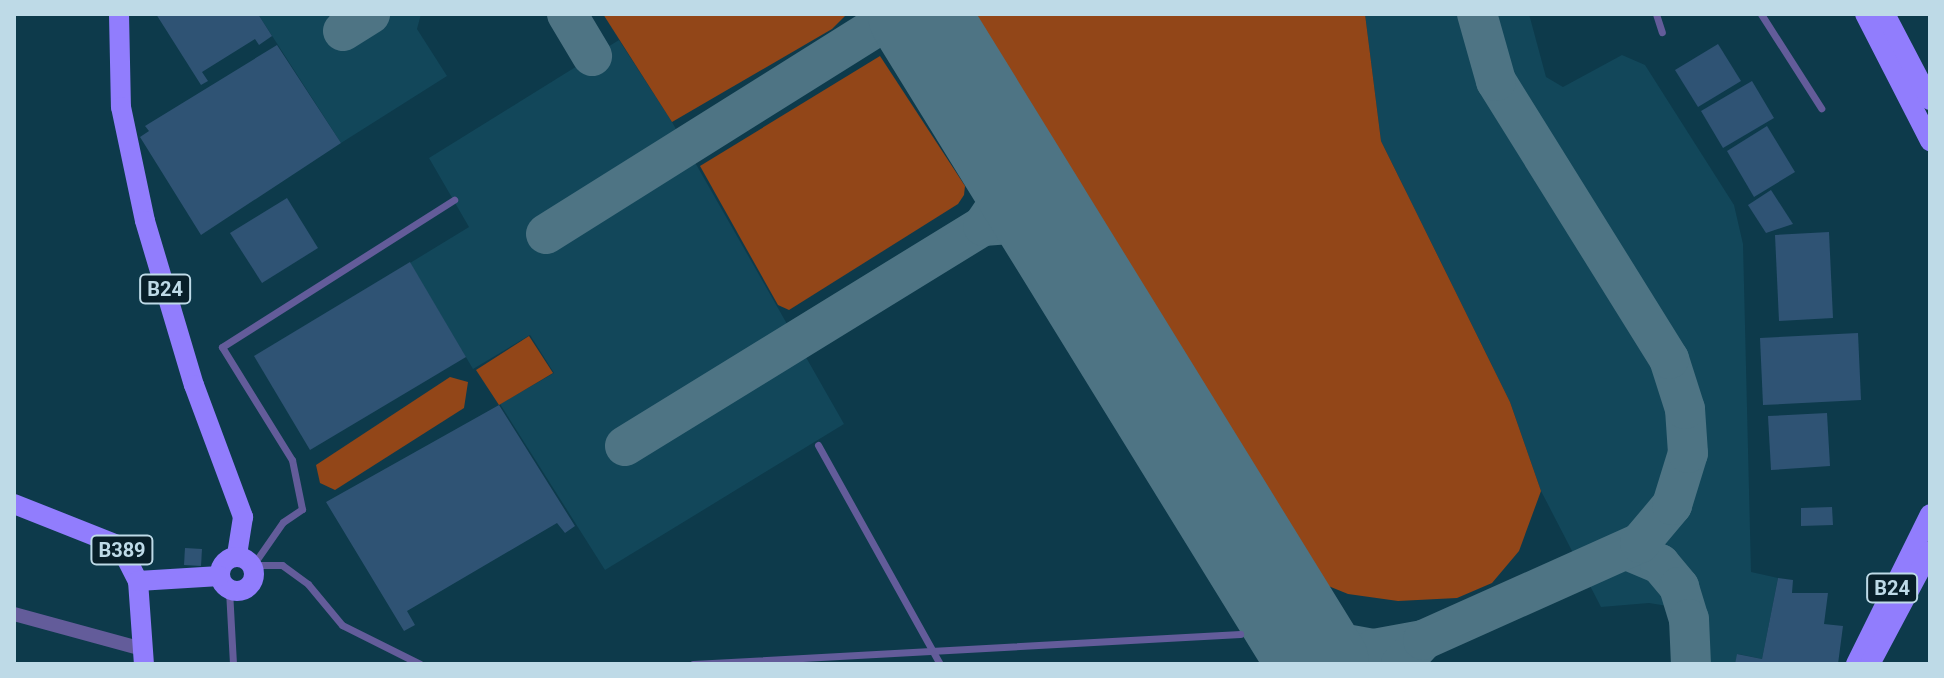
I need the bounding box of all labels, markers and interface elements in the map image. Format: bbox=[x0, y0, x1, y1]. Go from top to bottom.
road number: B24 bbox=[139, 273, 191, 305]
road number: B389 bbox=[90, 534, 154, 566]
road number: B24 bbox=[1866, 572, 1918, 604]

